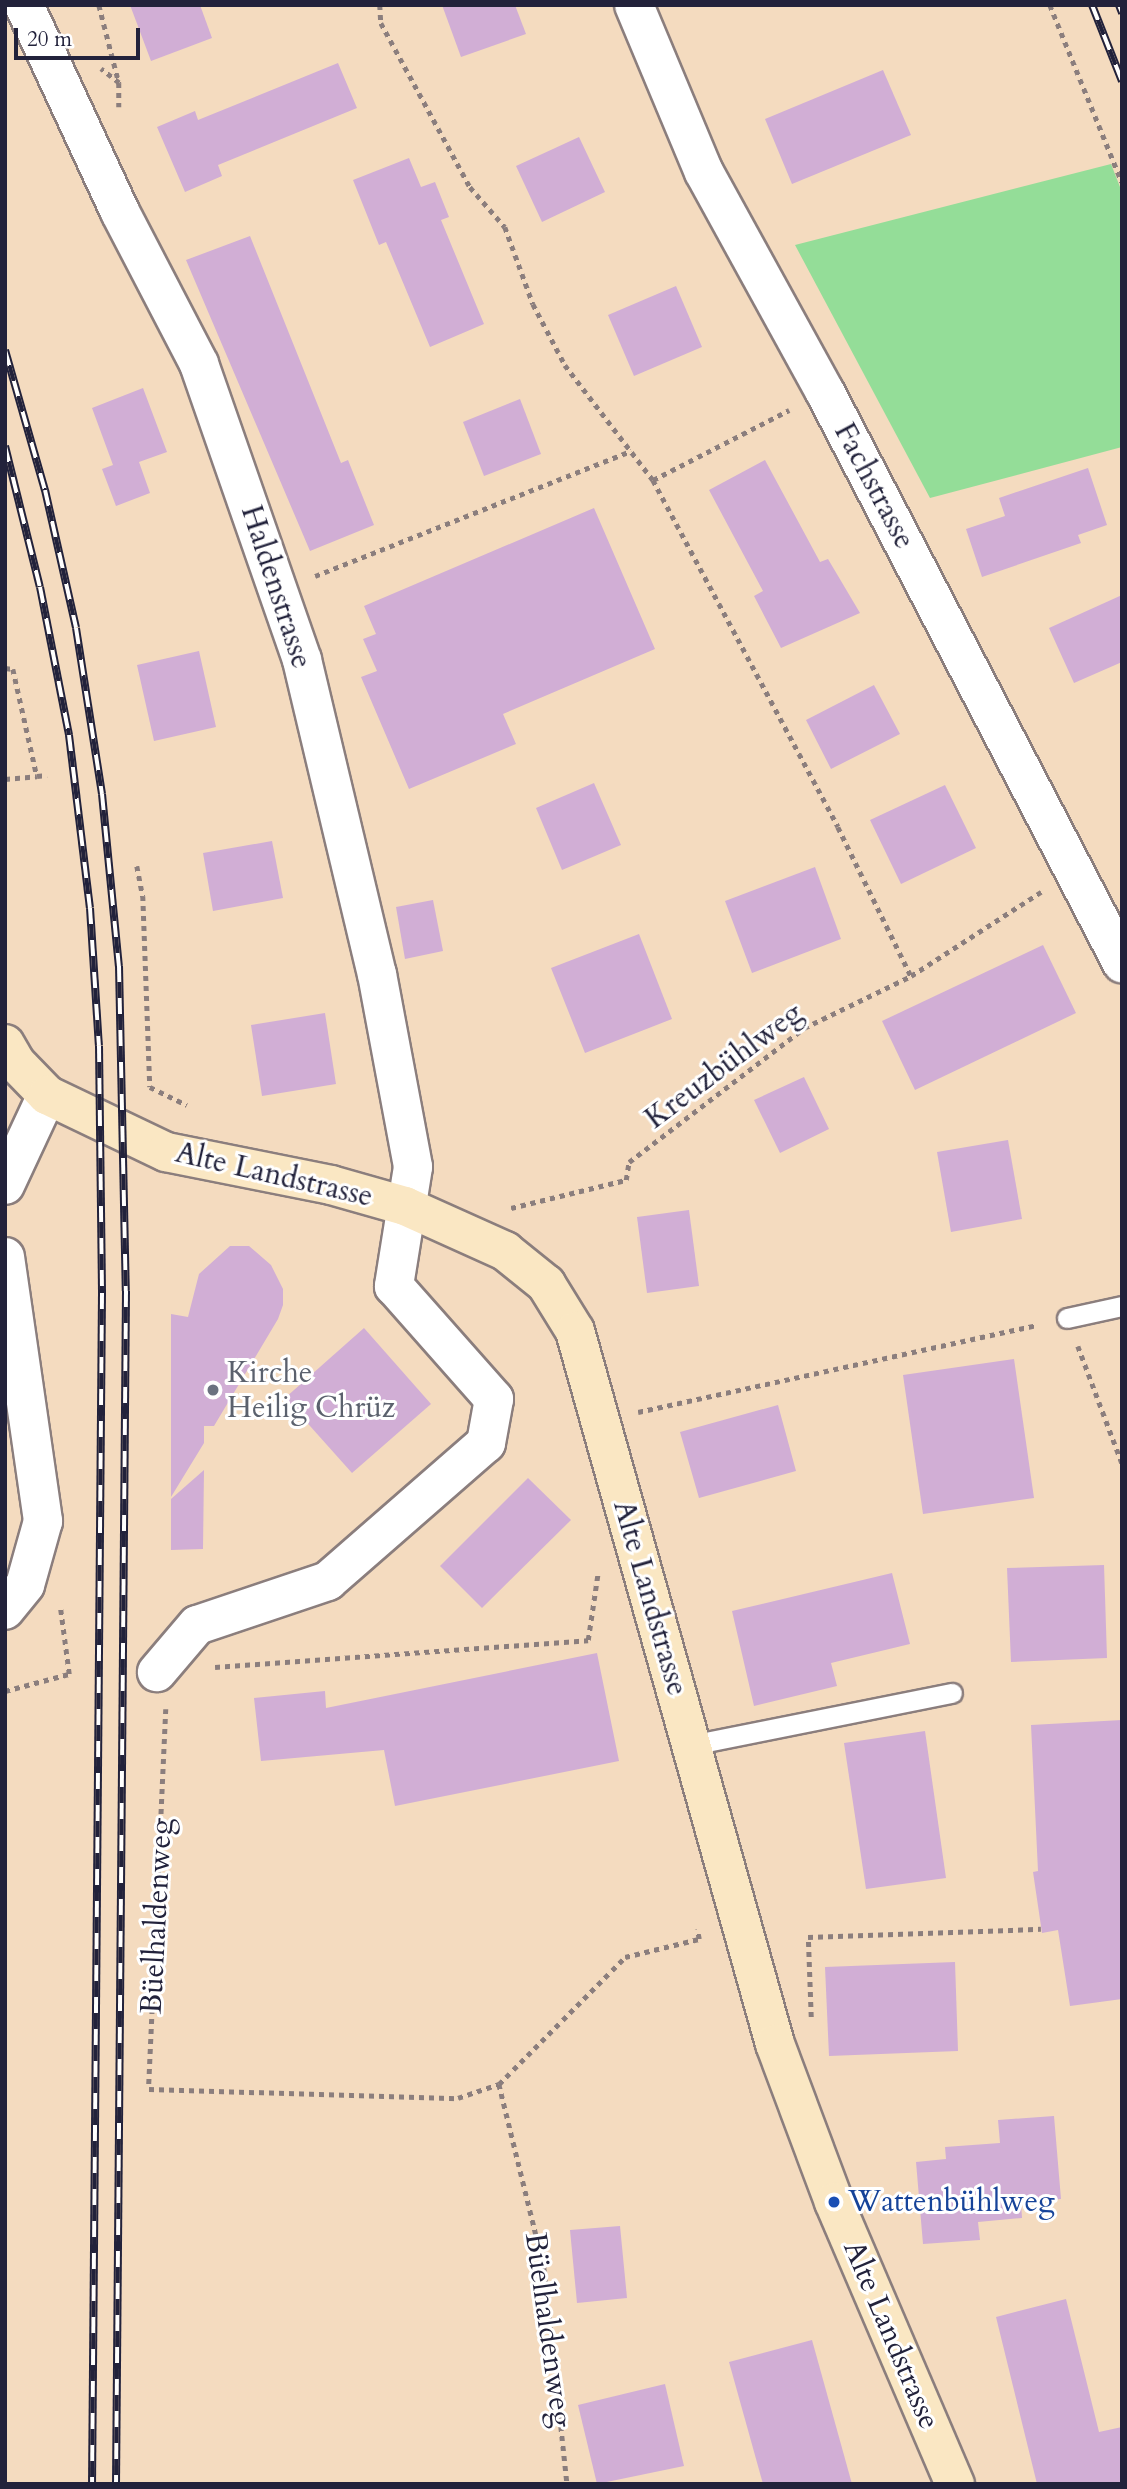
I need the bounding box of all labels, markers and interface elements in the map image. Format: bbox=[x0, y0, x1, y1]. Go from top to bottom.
scale bar bbox=[18, 14, 144, 58]
text: 20 m bbox=[27, 25, 72, 54]
street label: Fachstrasse bbox=[826, 417, 922, 555]
street label: Haldenstrasse bbox=[233, 501, 319, 673]
street label: Kreuzbühlweg bbox=[638, 995, 810, 1137]
street label: Alte Landstrasse bbox=[172, 1135, 376, 1215]
place label: Kirche Heilig Chrüz bbox=[227, 1355, 395, 1426]
marker: Kirche Heilig Chrüz bbox=[205, 1382, 221, 1398]
street label: Alte Landstrasse bbox=[605, 1496, 695, 1700]
street label: Büelhaldenweg bbox=[134, 1817, 180, 2015]
place label: Wattenbühlweg bbox=[848, 2184, 1055, 2220]
marker: Wattenbühlweg bbox=[826, 2194, 842, 2210]
street label: Büelhaldenweg bbox=[517, 2230, 579, 2430]
street label: Alte Landstrasse bbox=[835, 2235, 947, 2435]

